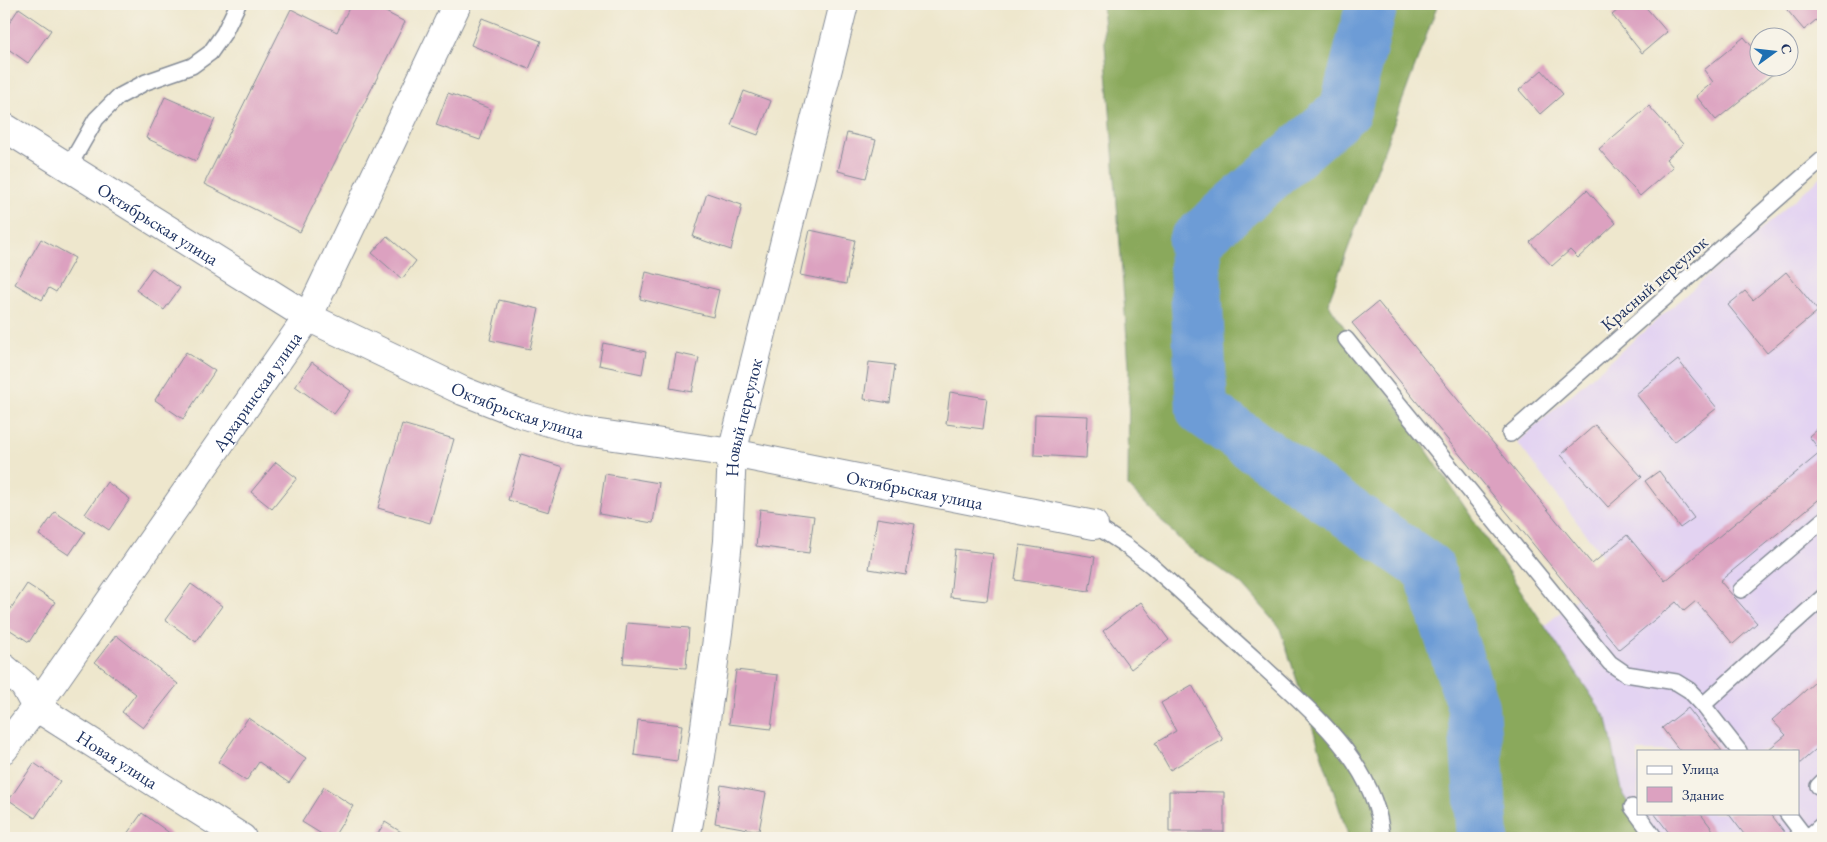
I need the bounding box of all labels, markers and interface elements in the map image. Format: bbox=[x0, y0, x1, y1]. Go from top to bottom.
north arrow bbox=[1750, 28, 1800, 78]
text: С bbox=[1777, 42, 1797, 56]
street label: Октябрьская улица bbox=[93, 177, 224, 270]
street label: Красный переулок bbox=[1596, 230, 1713, 336]
street label: Архаринская улица bbox=[206, 326, 306, 456]
street label: Новый переулок bbox=[719, 355, 767, 477]
street label: Октябрьская улица bbox=[448, 376, 586, 443]
street label: Октябрьская улица bbox=[844, 465, 986, 514]
street label: Новая улица bbox=[73, 724, 163, 794]
legend bbox=[1637, 750, 1800, 814]
text: Улица bbox=[1681, 759, 1719, 778]
text: Здание bbox=[1682, 785, 1724, 804]

